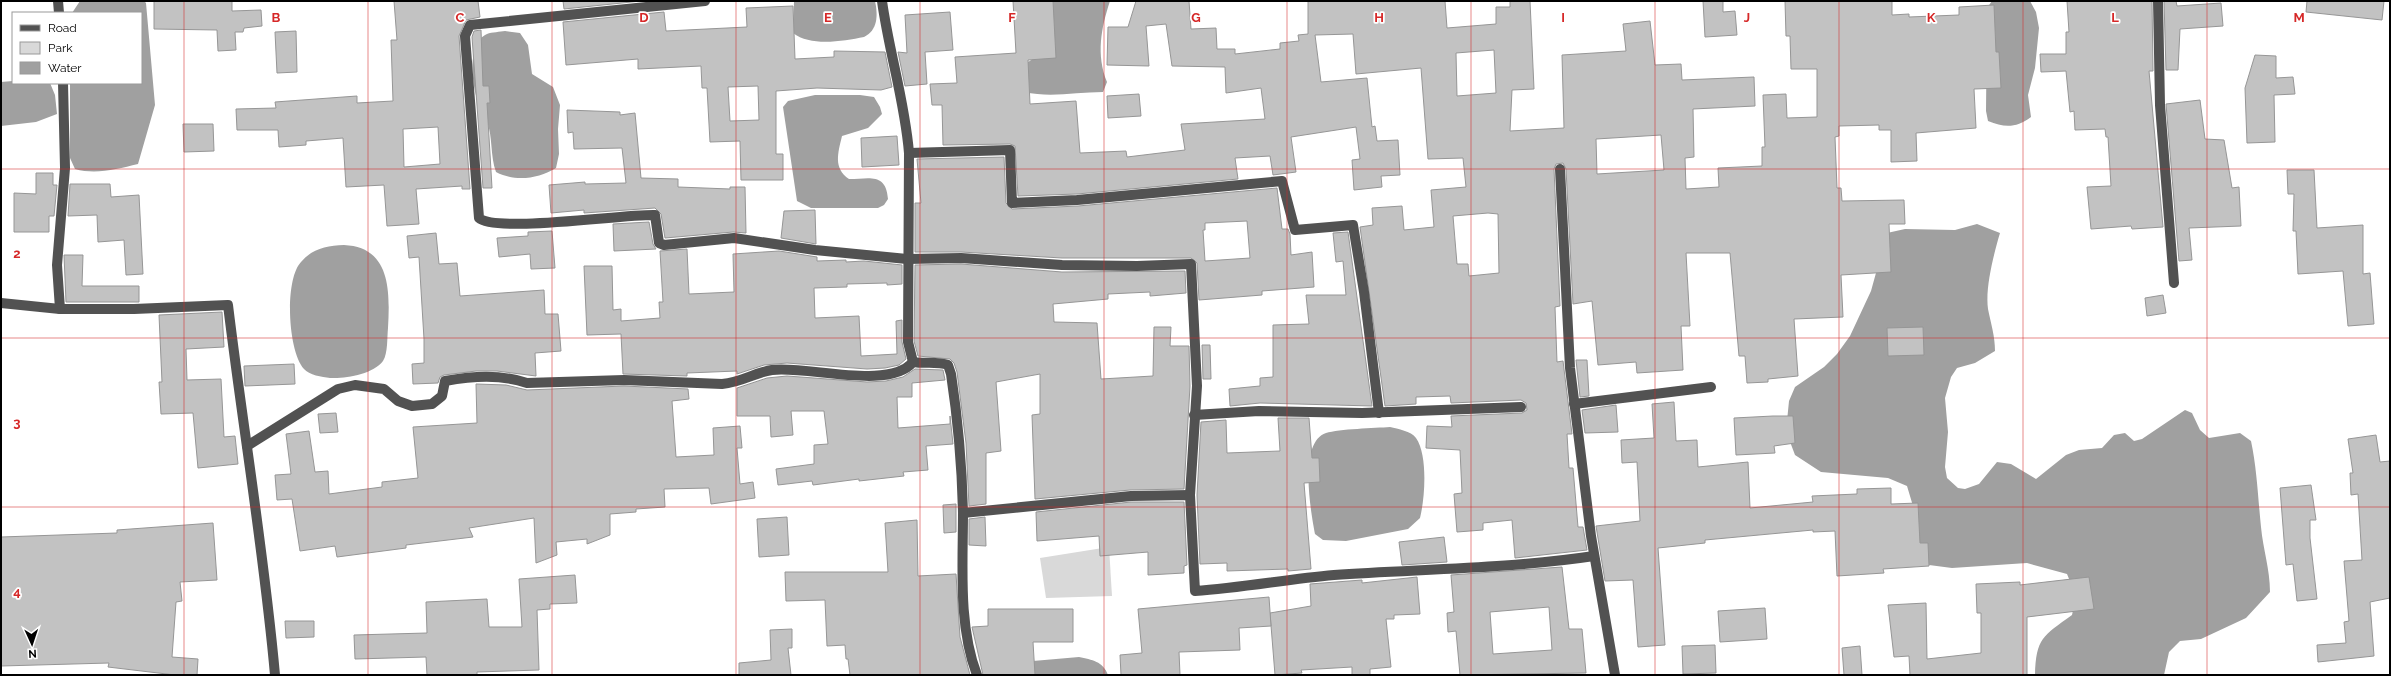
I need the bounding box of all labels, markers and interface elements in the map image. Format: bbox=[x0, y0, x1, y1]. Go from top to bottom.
text: B bbox=[272, 10, 281, 25]
text: C bbox=[456, 10, 465, 25]
text: D bbox=[639, 10, 649, 25]
text: E bbox=[824, 10, 832, 25]
text: F bbox=[1008, 10, 1016, 25]
text: G bbox=[1191, 10, 1201, 25]
text: H bbox=[1374, 10, 1384, 25]
text: I bbox=[1561, 10, 1565, 25]
text: J bbox=[1744, 10, 1750, 25]
text: K bbox=[1927, 10, 1936, 25]
text: L bbox=[2111, 10, 2119, 25]
text: M bbox=[2293, 10, 2305, 25]
legend bbox=[12, 12, 142, 84]
text: Road bbox=[48, 21, 77, 35]
text: Park bbox=[48, 41, 73, 55]
text: Water bbox=[48, 61, 82, 75]
text: 2 bbox=[13, 246, 21, 261]
text: 3 bbox=[13, 415, 21, 430]
text: 4 bbox=[13, 584, 21, 599]
north arrow bbox=[12, 624, 52, 664]
text: N bbox=[28, 647, 37, 660]

